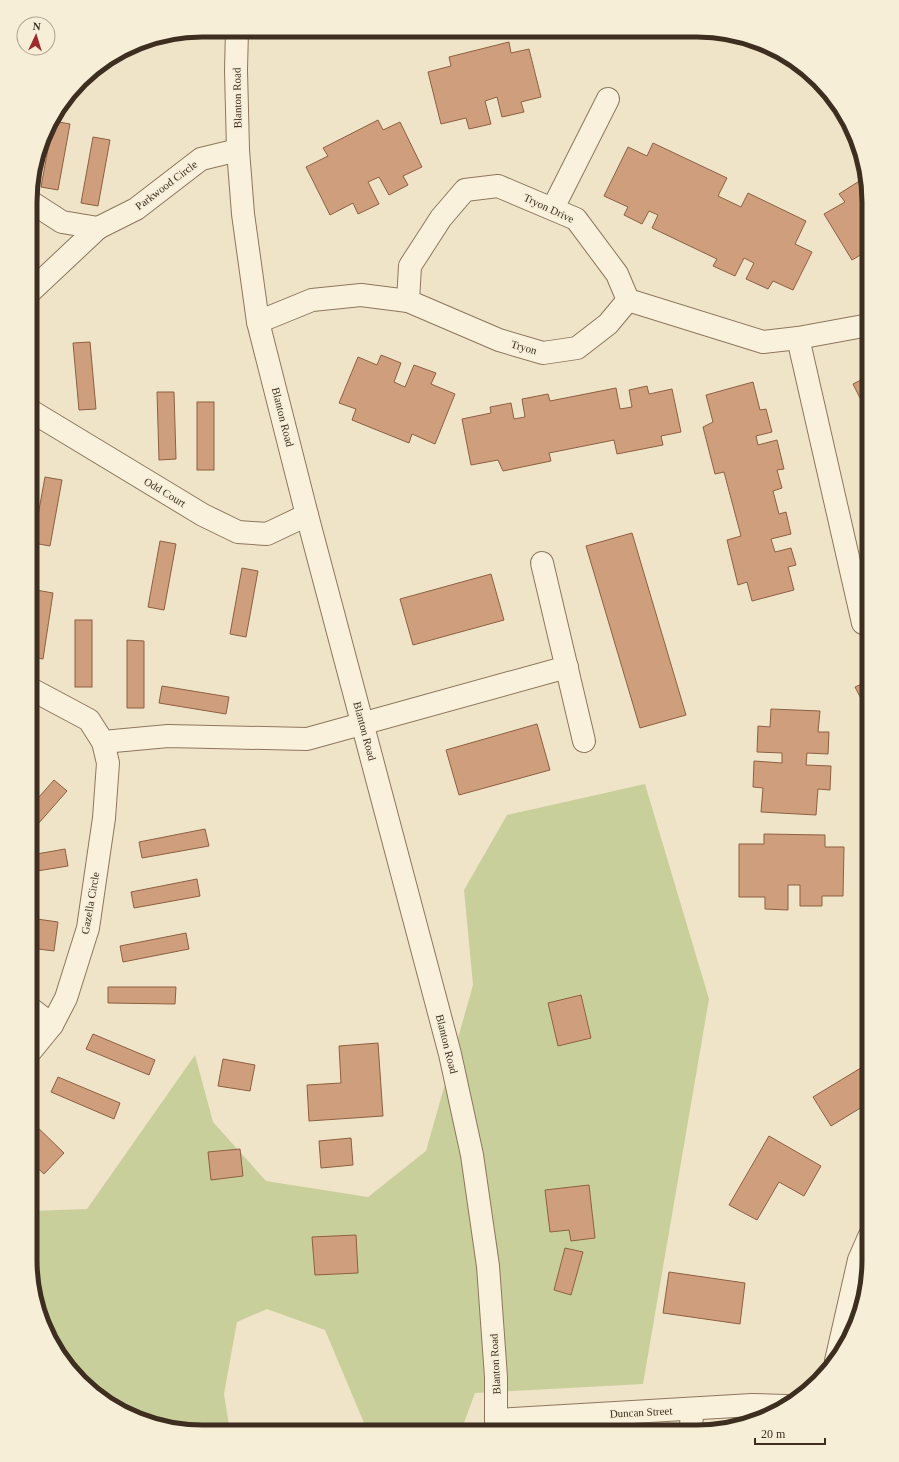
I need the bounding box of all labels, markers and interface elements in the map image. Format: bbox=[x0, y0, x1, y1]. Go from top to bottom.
north arrow bbox=[16, 16, 56, 56]
text: N bbox=[32, 20, 41, 32]
street label: Blanton Road bbox=[230, 67, 244, 129]
street label: Parkwood Circle bbox=[133, 158, 199, 212]
street label: Tryon Drive bbox=[522, 191, 576, 225]
street label: Tryon bbox=[510, 338, 539, 357]
street label: Blanton Road bbox=[270, 386, 296, 448]
street label: Odd Court bbox=[142, 475, 188, 509]
street label: Blanton Road bbox=[351, 700, 379, 762]
street label: Gazella Circle bbox=[79, 871, 101, 935]
street label: Blanton Road bbox=[434, 1013, 460, 1075]
street label: Blanton Road bbox=[487, 1333, 503, 1395]
street label: Duncan Street bbox=[609, 1404, 673, 1420]
scale bar bbox=[755, 1420, 825, 1446]
text: 20 m bbox=[761, 1427, 786, 1441]

